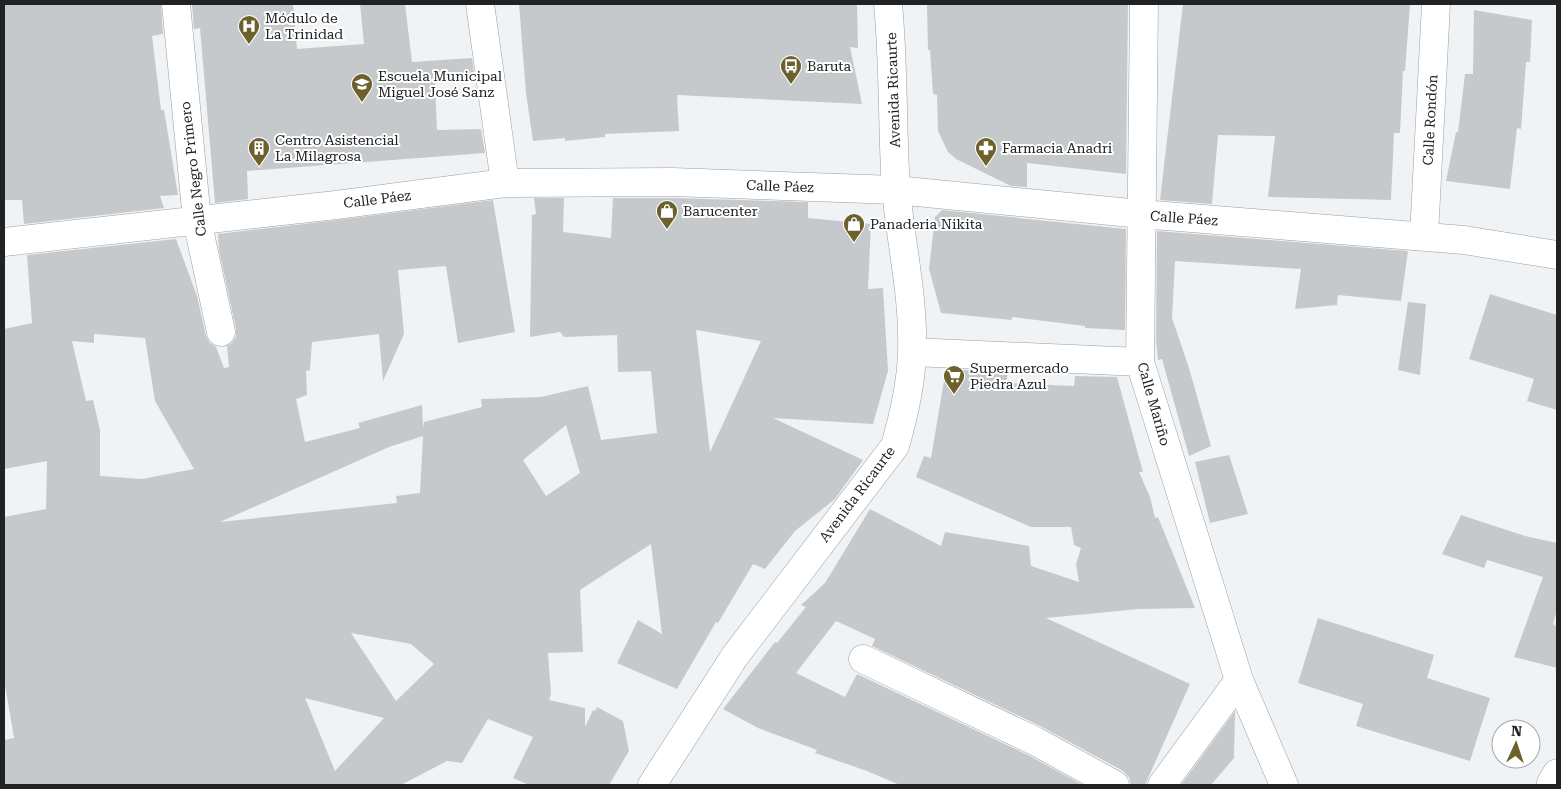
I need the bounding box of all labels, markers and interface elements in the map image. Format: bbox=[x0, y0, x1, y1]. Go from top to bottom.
place label: Módulo de La Trinidad bbox=[265, 10, 343, 42]
hospital icon: Módulo de La Trinidad bbox=[237, 14, 261, 45]
street label: Avenida Ricaurte bbox=[883, 32, 903, 148]
bus stop icon: Baruta bbox=[779, 54, 803, 85]
place label: Baruta bbox=[807, 58, 852, 74]
place label: Escuela Municipal Miguel José Sanz bbox=[378, 68, 503, 100]
school or university icon: Escuela Municipal Miguel José Sanz bbox=[350, 72, 374, 103]
street label: Calle Rondón bbox=[1420, 74, 1440, 166]
street label: Calle Negro Primero bbox=[177, 101, 209, 237]
place label: Centro Asistencial La Milagrosa bbox=[275, 132, 399, 164]
building icon: Centro Asistencial La Milagrosa bbox=[247, 136, 271, 167]
pharmacy icon: Farmacia Anadri bbox=[974, 136, 998, 167]
place label: Farmacia Anadri bbox=[1002, 140, 1113, 156]
street label: Calle Páez bbox=[746, 177, 815, 195]
street label: Calle Páez bbox=[342, 187, 412, 211]
shop icon: Barucenter bbox=[655, 199, 679, 230]
place label: Barucenter bbox=[683, 203, 758, 219]
street label: Calle Páez bbox=[1150, 208, 1219, 228]
shop icon: Panaderia Nikita bbox=[842, 212, 866, 243]
place label: Panaderia Nikita bbox=[870, 216, 983, 232]
place label: Supermercado Piedra Azul bbox=[970, 360, 1069, 392]
street label: Calle Mariño bbox=[1134, 360, 1174, 448]
supermarket icon: Supermercado Piedra Azul bbox=[942, 364, 966, 395]
street label: Avenida Ricaurte bbox=[816, 443, 898, 545]
north arrow bbox=[1491, 719, 1541, 769]
text: N bbox=[1511, 723, 1523, 739]

